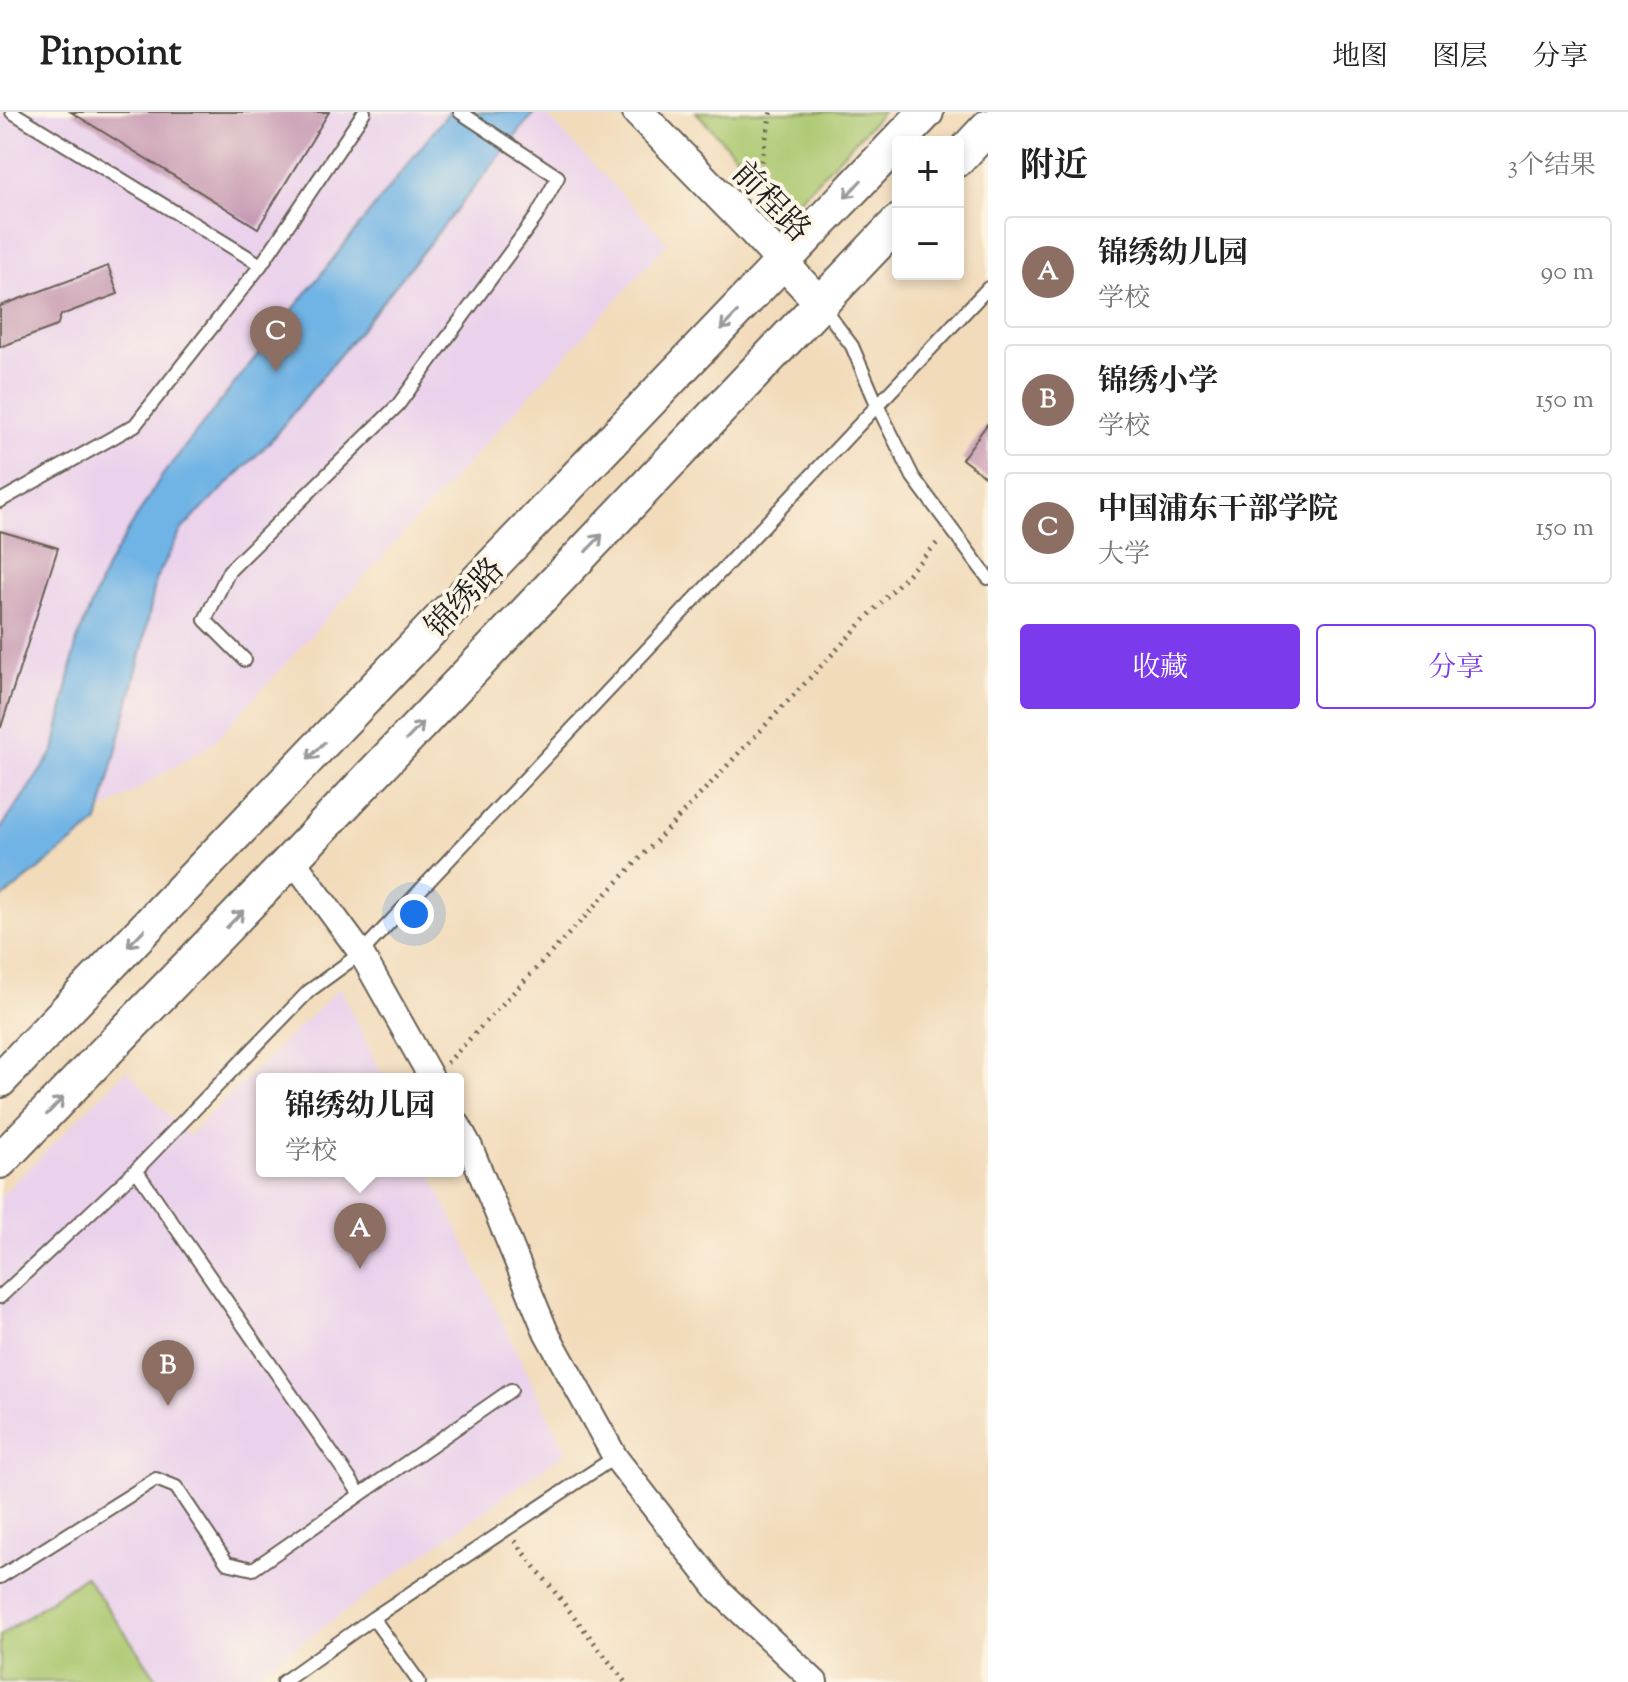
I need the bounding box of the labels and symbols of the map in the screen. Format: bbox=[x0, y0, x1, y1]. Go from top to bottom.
street label: 前程路 bbox=[720, 153, 820, 254]
one-way arrow bbox=[844, 179, 863, 199]
pin: C bbox=[250, 306, 302, 372]
one-way arrow bbox=[720, 310, 739, 330]
one-way arrow bbox=[585, 533, 604, 553]
street label: 锦绣路 bbox=[416, 549, 516, 650]
one-way arrow bbox=[405, 721, 424, 741]
one-way arrow bbox=[307, 740, 326, 760]
your location bbox=[394, 894, 434, 934]
one-way arrow bbox=[225, 909, 244, 929]
one-way arrow bbox=[127, 928, 146, 947]
one-way arrow bbox=[46, 1097, 64, 1117]
pin: A bbox=[334, 1203, 386, 1269]
pin: B bbox=[142, 1340, 194, 1406]

